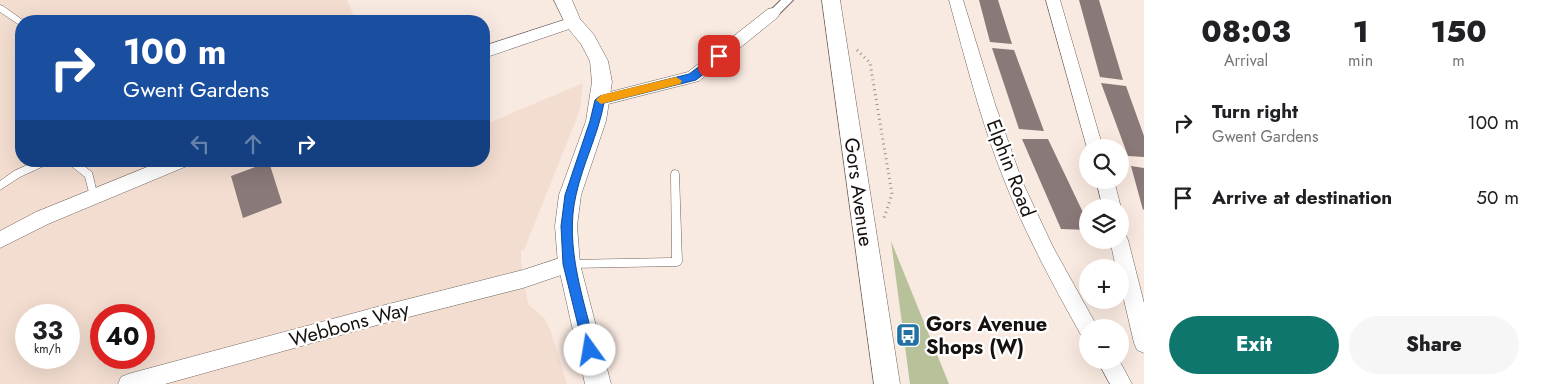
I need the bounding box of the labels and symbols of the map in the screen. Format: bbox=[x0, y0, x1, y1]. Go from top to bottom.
pin bbox=[698, 35, 740, 77]
street label: Elphin Road bbox=[979, 115, 1042, 221]
street label: Gors Avenue bbox=[837, 136, 880, 248]
street label: Webbons Way bbox=[286, 295, 412, 354]
speed limit sign: 40 bbox=[90, 304, 155, 369]
place label: Gors Avenue Shops (W) bbox=[926, 310, 1047, 362]
bus stop icon: Gors Avenue Shops (W) bbox=[895, 322, 921, 348]
position arrow bbox=[563, 323, 615, 375]

